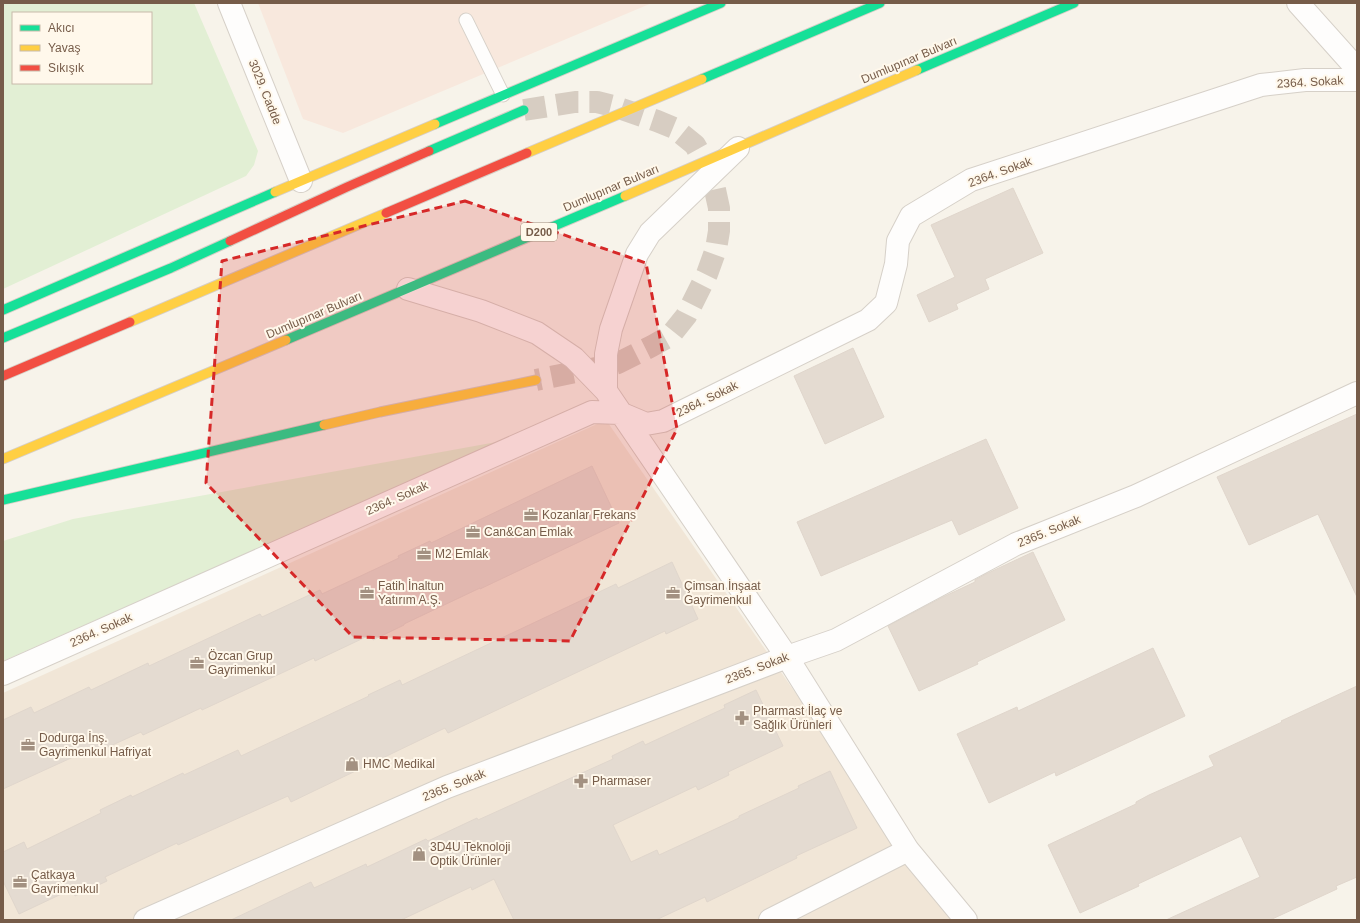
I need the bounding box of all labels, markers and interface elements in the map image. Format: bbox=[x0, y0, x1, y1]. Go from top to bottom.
legend bbox=[12, 12, 152, 84]
text: Akıcı bbox=[48, 21, 75, 35]
street label: Dumlupınar Bulvarı bbox=[859, 33, 959, 87]
text: Yavaş bbox=[48, 41, 80, 55]
street label: 3029. Cadde bbox=[246, 58, 284, 127]
text: Sıkışık bbox=[48, 61, 85, 75]
street label: 2364. Sokak bbox=[1276, 73, 1345, 91]
street label: 2364. Sokak bbox=[966, 154, 1035, 190]
street label: Dumlupınar Bulvarı bbox=[561, 161, 661, 215]
road number: D200 bbox=[521, 223, 557, 241]
street label: Dumlupınar Bulvarı bbox=[264, 288, 364, 342]
street label: 2364. Sokak bbox=[674, 378, 741, 420]
street label: 2364. Sokak bbox=[364, 478, 431, 518]
office icon: Kozanlar Frekans bbox=[523, 507, 539, 523]
place label: Kozanlar Frekans bbox=[542, 508, 636, 522]
street label: 2365. Sokak bbox=[1015, 512, 1083, 550]
office icon: Can&Can Emlak bbox=[465, 524, 481, 540]
place label: Can&Can Emlak bbox=[484, 525, 574, 539]
office icon: M2 Emlak bbox=[416, 546, 432, 562]
place label: M2 Emlak bbox=[435, 547, 489, 561]
place label: Fatih İnaltun Yatırım A.Ş. bbox=[378, 579, 444, 607]
place label: Çimsan İnşaat Gayrimenkul bbox=[684, 579, 761, 607]
office icon: Fatih İnaltun Yatırım A.Ş. bbox=[359, 585, 375, 601]
office icon: Çimsan İnşaat Gayrimenkul bbox=[665, 585, 681, 601]
street label: 2364. Sokak bbox=[68, 610, 135, 650]
place label: Özcan Grup Gayrimenkul bbox=[208, 649, 275, 677]
street label: 2365. Sokak bbox=[723, 649, 792, 686]
office icon: Özcan Grup Gayrimenkul bbox=[189, 655, 205, 671]
place label: Pharmast İlaç ve Sağlık Ürünleri bbox=[753, 704, 843, 732]
pharmacy icon: Pharmast İlaç ve Sağlık Ürünleri bbox=[734, 710, 750, 726]
place label: Dodurga İnş. Gayrimenkul Hafriyat bbox=[39, 731, 152, 759]
office icon: Dodurga İnş. Gayrimenkul Hafriyat bbox=[20, 737, 36, 753]
shop icon: HMC Medikal bbox=[344, 756, 360, 772]
place label: HMC Medikal bbox=[363, 757, 435, 771]
street label: 2365. Sokak bbox=[420, 766, 488, 804]
pharmacy icon: Pharmaser bbox=[573, 773, 589, 789]
place label: Pharmaser bbox=[592, 774, 651, 788]
place label: 3D4U Teknoloji Optik Ürünler bbox=[430, 840, 511, 868]
shop icon: 3D4U Teknoloji Optik Ürünler bbox=[411, 846, 427, 862]
place label: Çatkaya Gayrimenkul bbox=[31, 868, 98, 896]
office icon: Çatkaya Gayrimenkul bbox=[12, 874, 28, 890]

